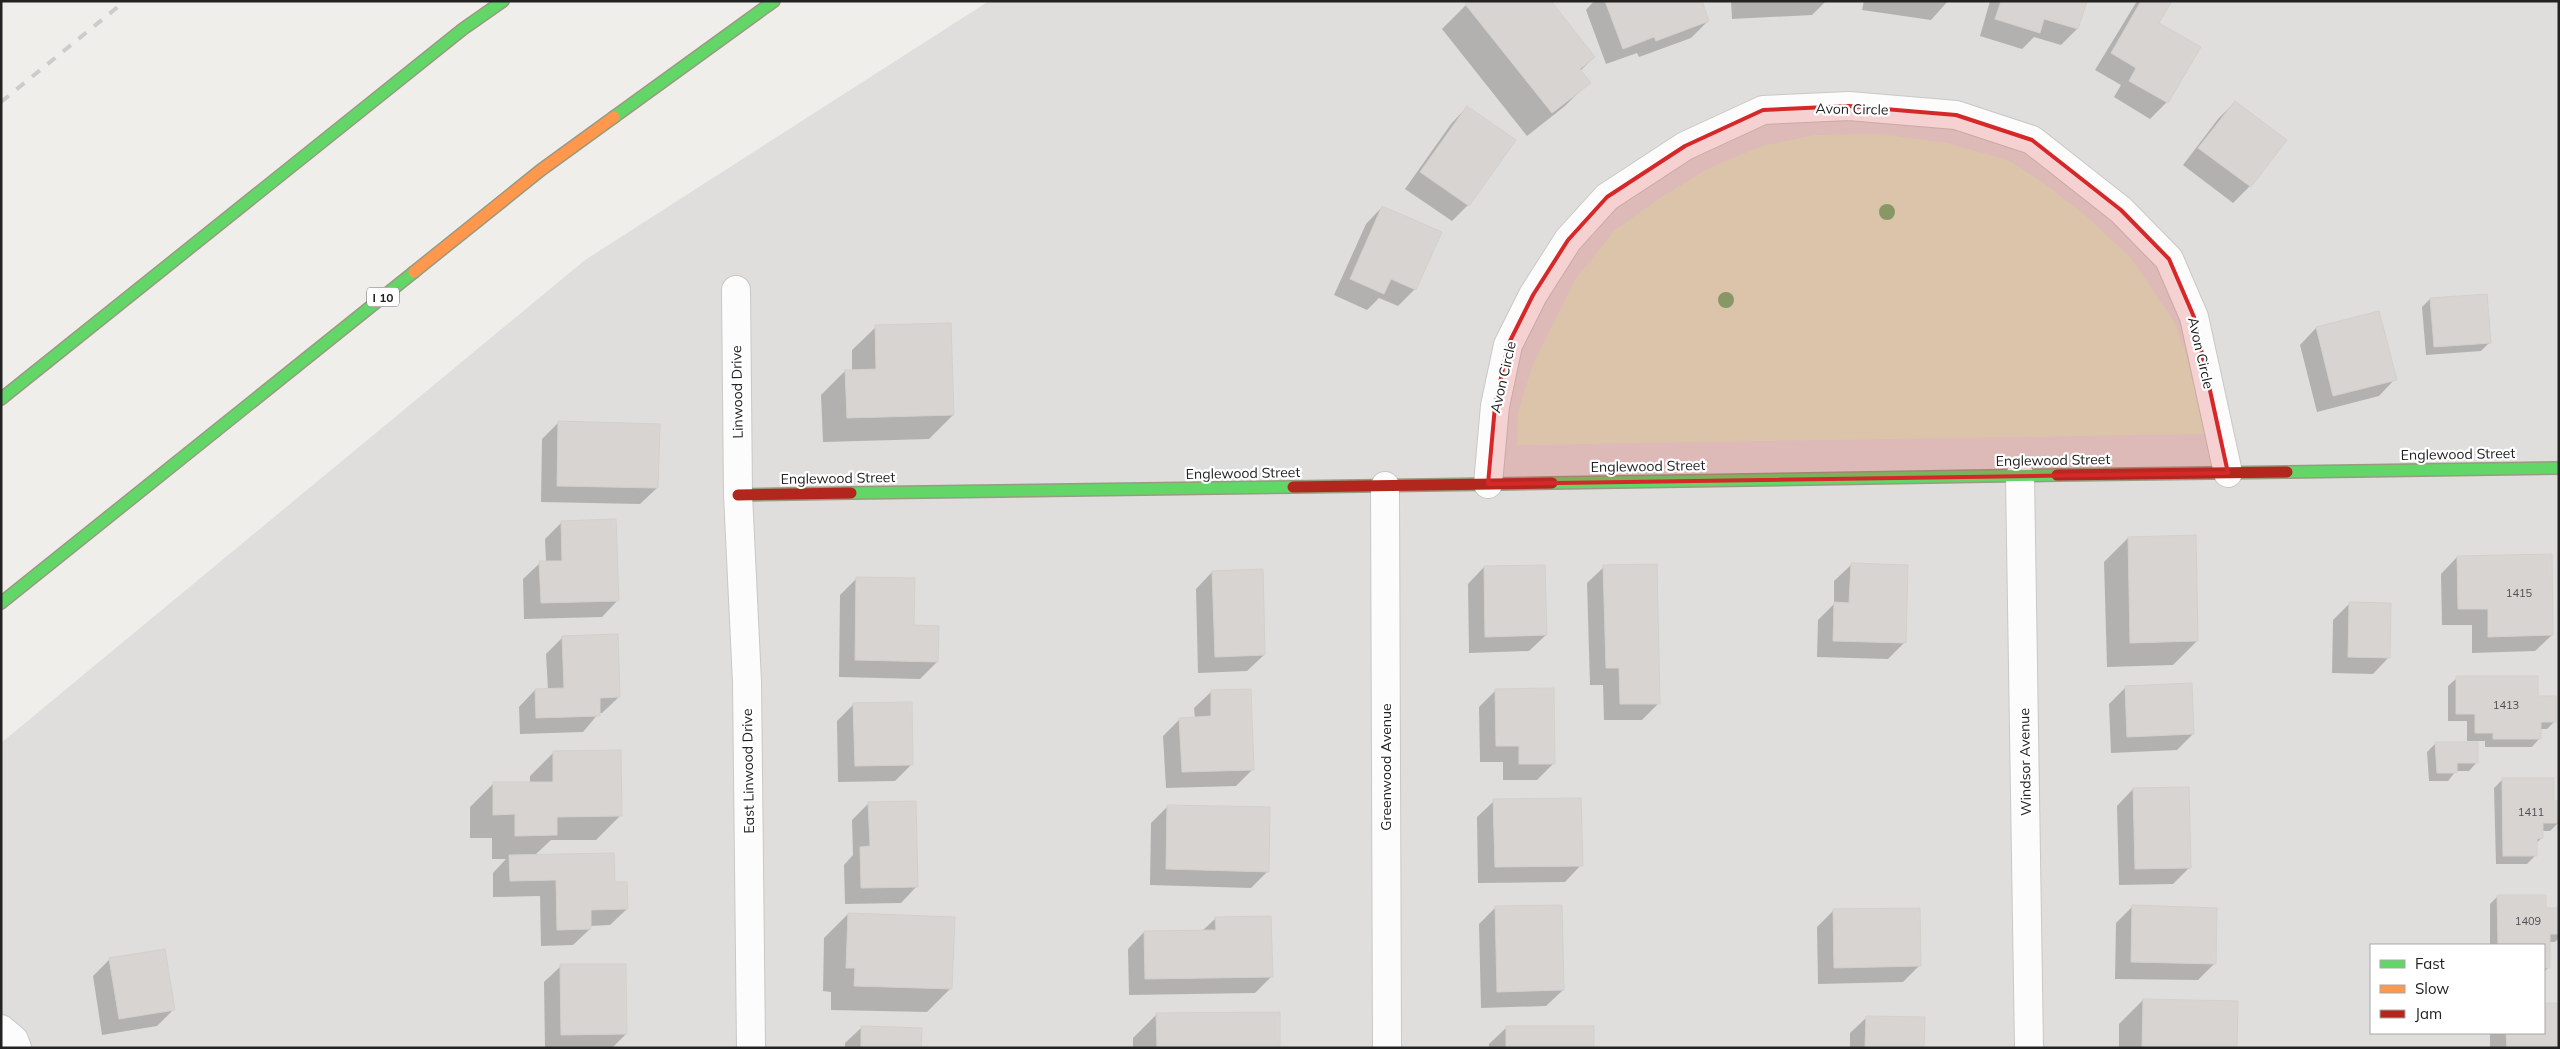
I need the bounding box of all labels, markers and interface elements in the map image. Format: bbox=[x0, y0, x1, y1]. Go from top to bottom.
street label: Avon Circle bbox=[1815, 99, 1889, 119]
road number: I 10 bbox=[367, 288, 399, 306]
street label: Avon Circle bbox=[2184, 315, 2218, 391]
street label: Avon Circle bbox=[1486, 339, 1520, 415]
street label: Linwood Drive bbox=[727, 345, 747, 439]
street label: Englewood Street bbox=[2401, 444, 2516, 464]
street label: Englewood Street bbox=[1996, 450, 2111, 470]
street label: Englewood Street bbox=[1591, 456, 1706, 476]
street label: Englewood Street bbox=[1186, 463, 1301, 483]
street label: Englewood Street bbox=[781, 468, 896, 488]
house number: 1415 bbox=[2506, 586, 2533, 600]
house number: 1413 bbox=[2493, 698, 2519, 712]
street label: Greenwood Avenue bbox=[1377, 703, 1395, 831]
street label: East Linwood Drive bbox=[738, 708, 758, 834]
street label: Windsor Avenue bbox=[2015, 708, 2035, 816]
house number: 1411 bbox=[2518, 805, 2544, 819]
house number: 1409 bbox=[2515, 914, 2541, 928]
legend bbox=[2370, 944, 2545, 1034]
text: Fast bbox=[2415, 954, 2445, 973]
text: Slow bbox=[2415, 979, 2449, 998]
text: Jam bbox=[2415, 1004, 2442, 1023]

